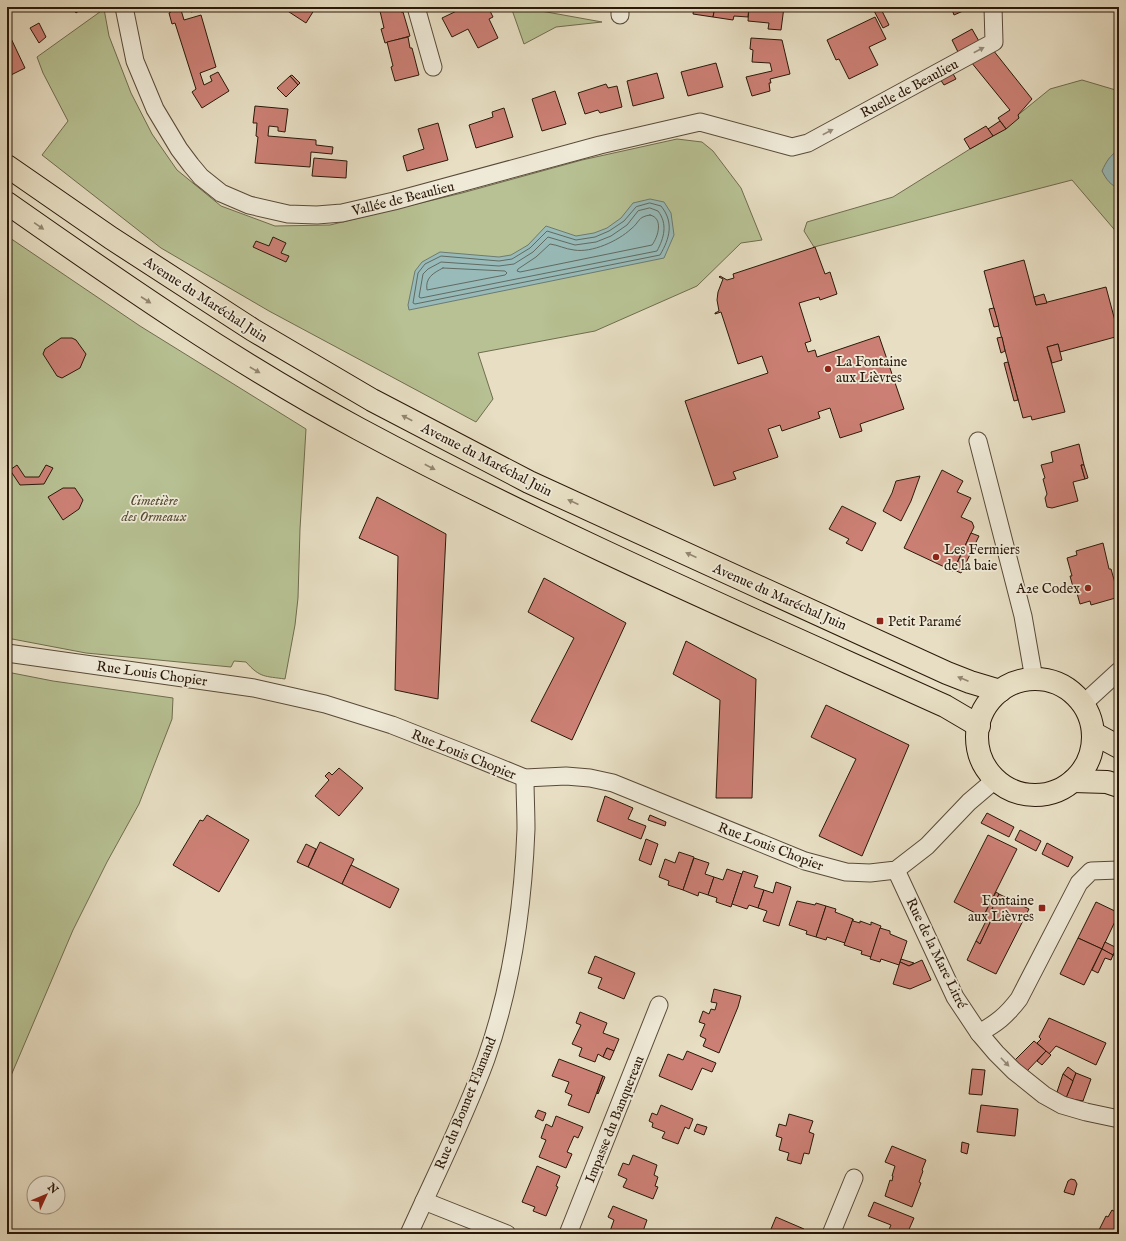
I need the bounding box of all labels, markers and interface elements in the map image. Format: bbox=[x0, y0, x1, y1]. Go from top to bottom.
one-way arrow bbox=[974, 46, 985, 53]
street label: Ruelle de Beaulieu bbox=[857, 55, 962, 122]
one-way arrow bbox=[822, 128, 834, 135]
street label: Vallée de Beaulieu bbox=[349, 178, 456, 221]
one-way arrow bbox=[34, 222, 44, 230]
street label: Avenue du Maréchal Juin bbox=[139, 252, 271, 347]
one-way arrow bbox=[140, 296, 152, 303]
place label: La Fontaine aux Lièvres bbox=[836, 353, 908, 387]
marker: La Fontaine aux Lièvres bbox=[823, 364, 833, 374]
one-way arrow bbox=[249, 366, 261, 373]
one-way arrow bbox=[401, 415, 413, 421]
street label: Avenue du Maréchal Juin bbox=[417, 419, 556, 501]
one-way arrow bbox=[424, 463, 436, 470]
park label: Cimetière des Ormeaux bbox=[121, 492, 187, 526]
one-way arrow bbox=[567, 499, 579, 505]
place label: Les Fermiers de la baie bbox=[944, 541, 1020, 575]
one-way arrow bbox=[685, 552, 697, 558]
marker: Les Fermiers de la baie bbox=[931, 552, 941, 562]
street label: Avenue du Maréchal Juin bbox=[709, 559, 850, 635]
place label: A2e Codex bbox=[1015, 580, 1080, 598]
marker: A2e Codex bbox=[1083, 583, 1093, 593]
place label: Petit Paramé bbox=[888, 613, 962, 631]
marker: Petit Paramé bbox=[875, 616, 885, 626]
street label: Rue Louis Chopier bbox=[95, 657, 208, 691]
one-way arrow bbox=[957, 676, 968, 682]
street label: Rue Louis Chopier bbox=[409, 726, 519, 784]
street label: Rue Louis Chopier bbox=[715, 819, 826, 875]
place label: Fontaine aux Lièvres bbox=[968, 892, 1035, 926]
street label: Rue de la Mare Litré bbox=[901, 895, 971, 1012]
marker: Fontaine aux Lièvres bbox=[1037, 903, 1047, 913]
street label: Rue du Bonnet Flamand bbox=[431, 1034, 501, 1172]
street label: Impasse du Banquereau bbox=[581, 1053, 649, 1186]
one-way arrow bbox=[1000, 1057, 1010, 1067]
north arrow bbox=[26, 1175, 66, 1215]
text: N bbox=[43, 1180, 61, 1197]

